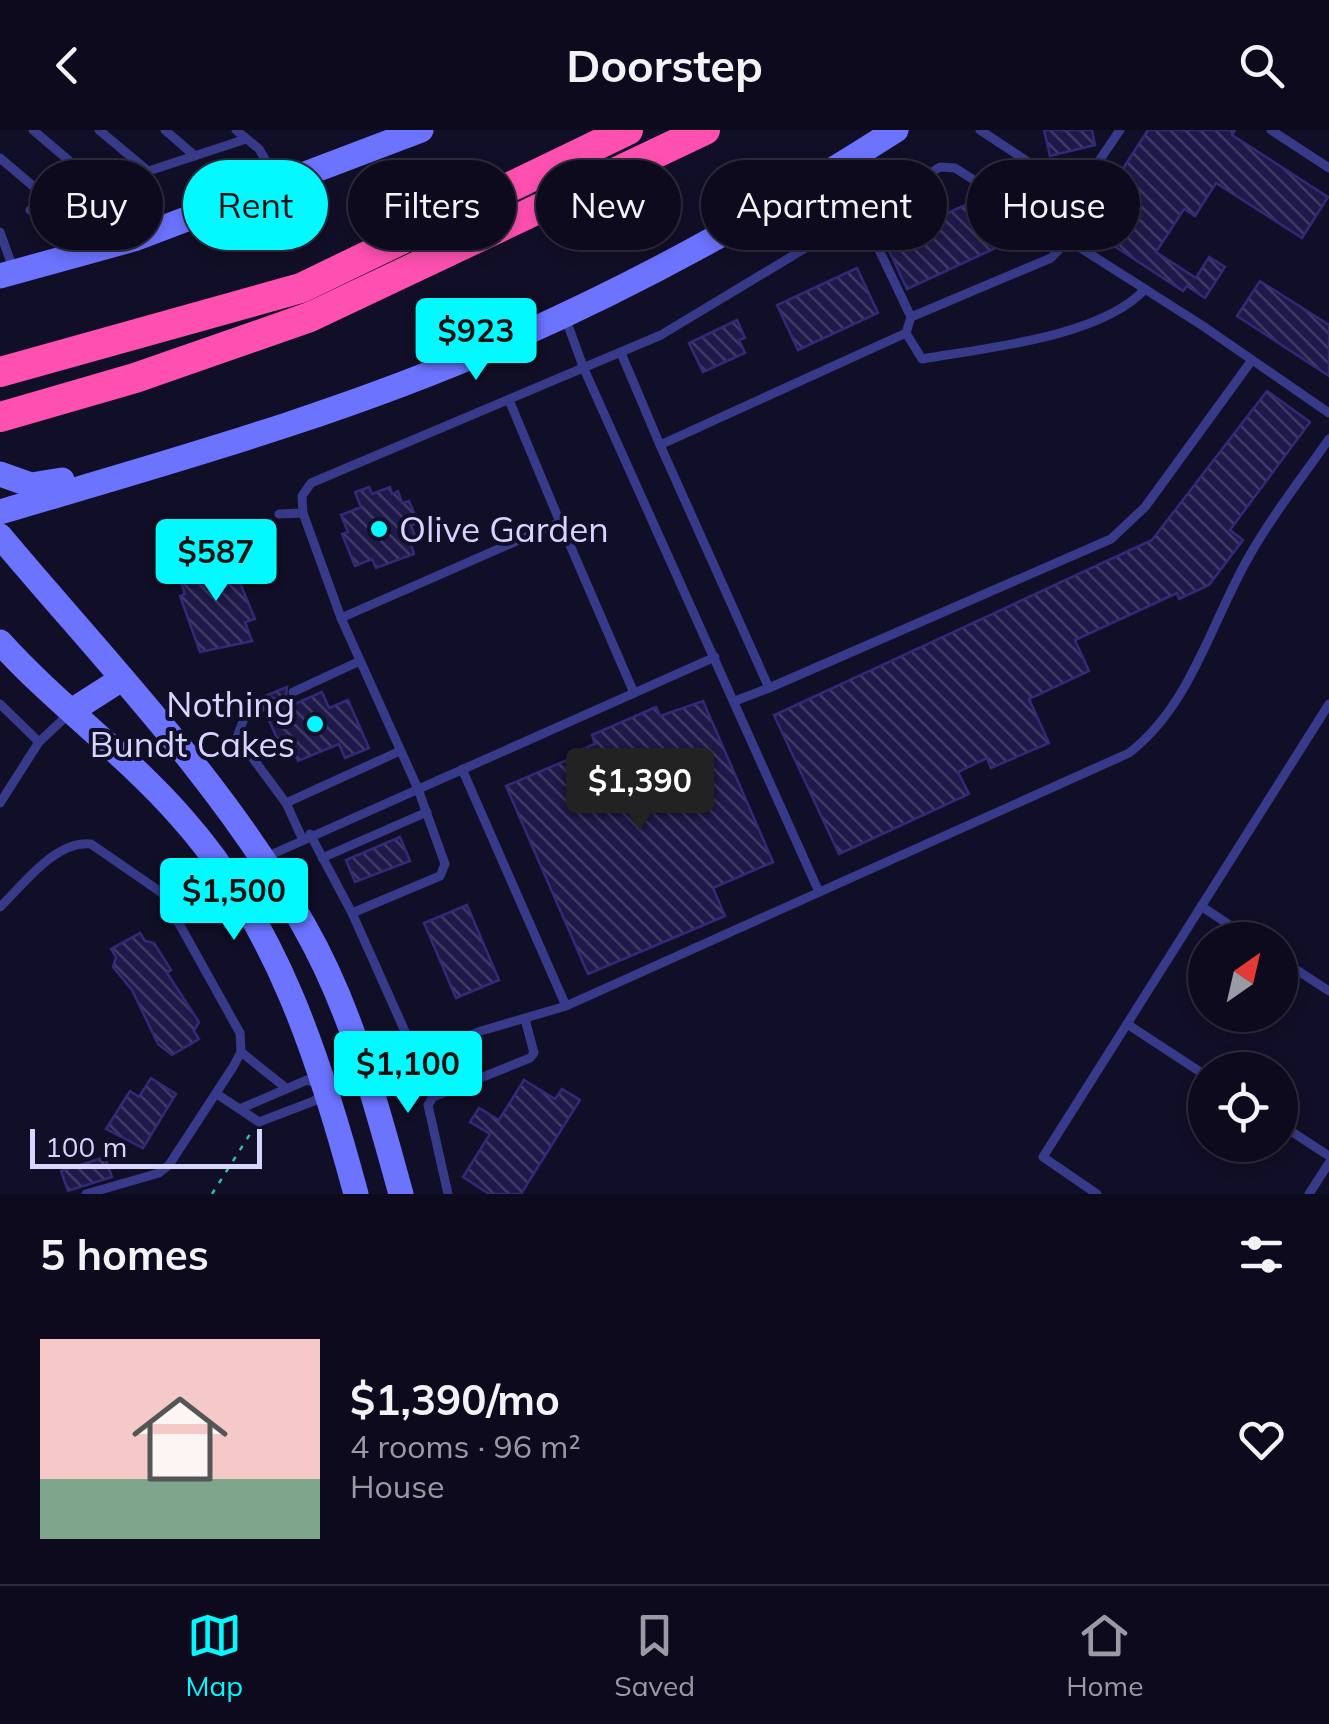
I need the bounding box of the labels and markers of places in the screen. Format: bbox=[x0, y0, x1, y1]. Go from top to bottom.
pin: $923 bbox=[417, 298, 535, 383]
place label: Olive Garden bbox=[399, 507, 609, 551]
marker: Olive Garden bbox=[368, 518, 390, 540]
pin: $587 bbox=[157, 519, 275, 604]
place label: Nothing Bundt Cakes bbox=[90, 682, 295, 766]
marker: Nothing Bundt Cakes bbox=[304, 713, 326, 735]
pin: $1,390 bbox=[559, 748, 721, 833]
pin: $1,500 bbox=[153, 858, 315, 943]
pin: $1,100 bbox=[327, 1031, 489, 1116]

